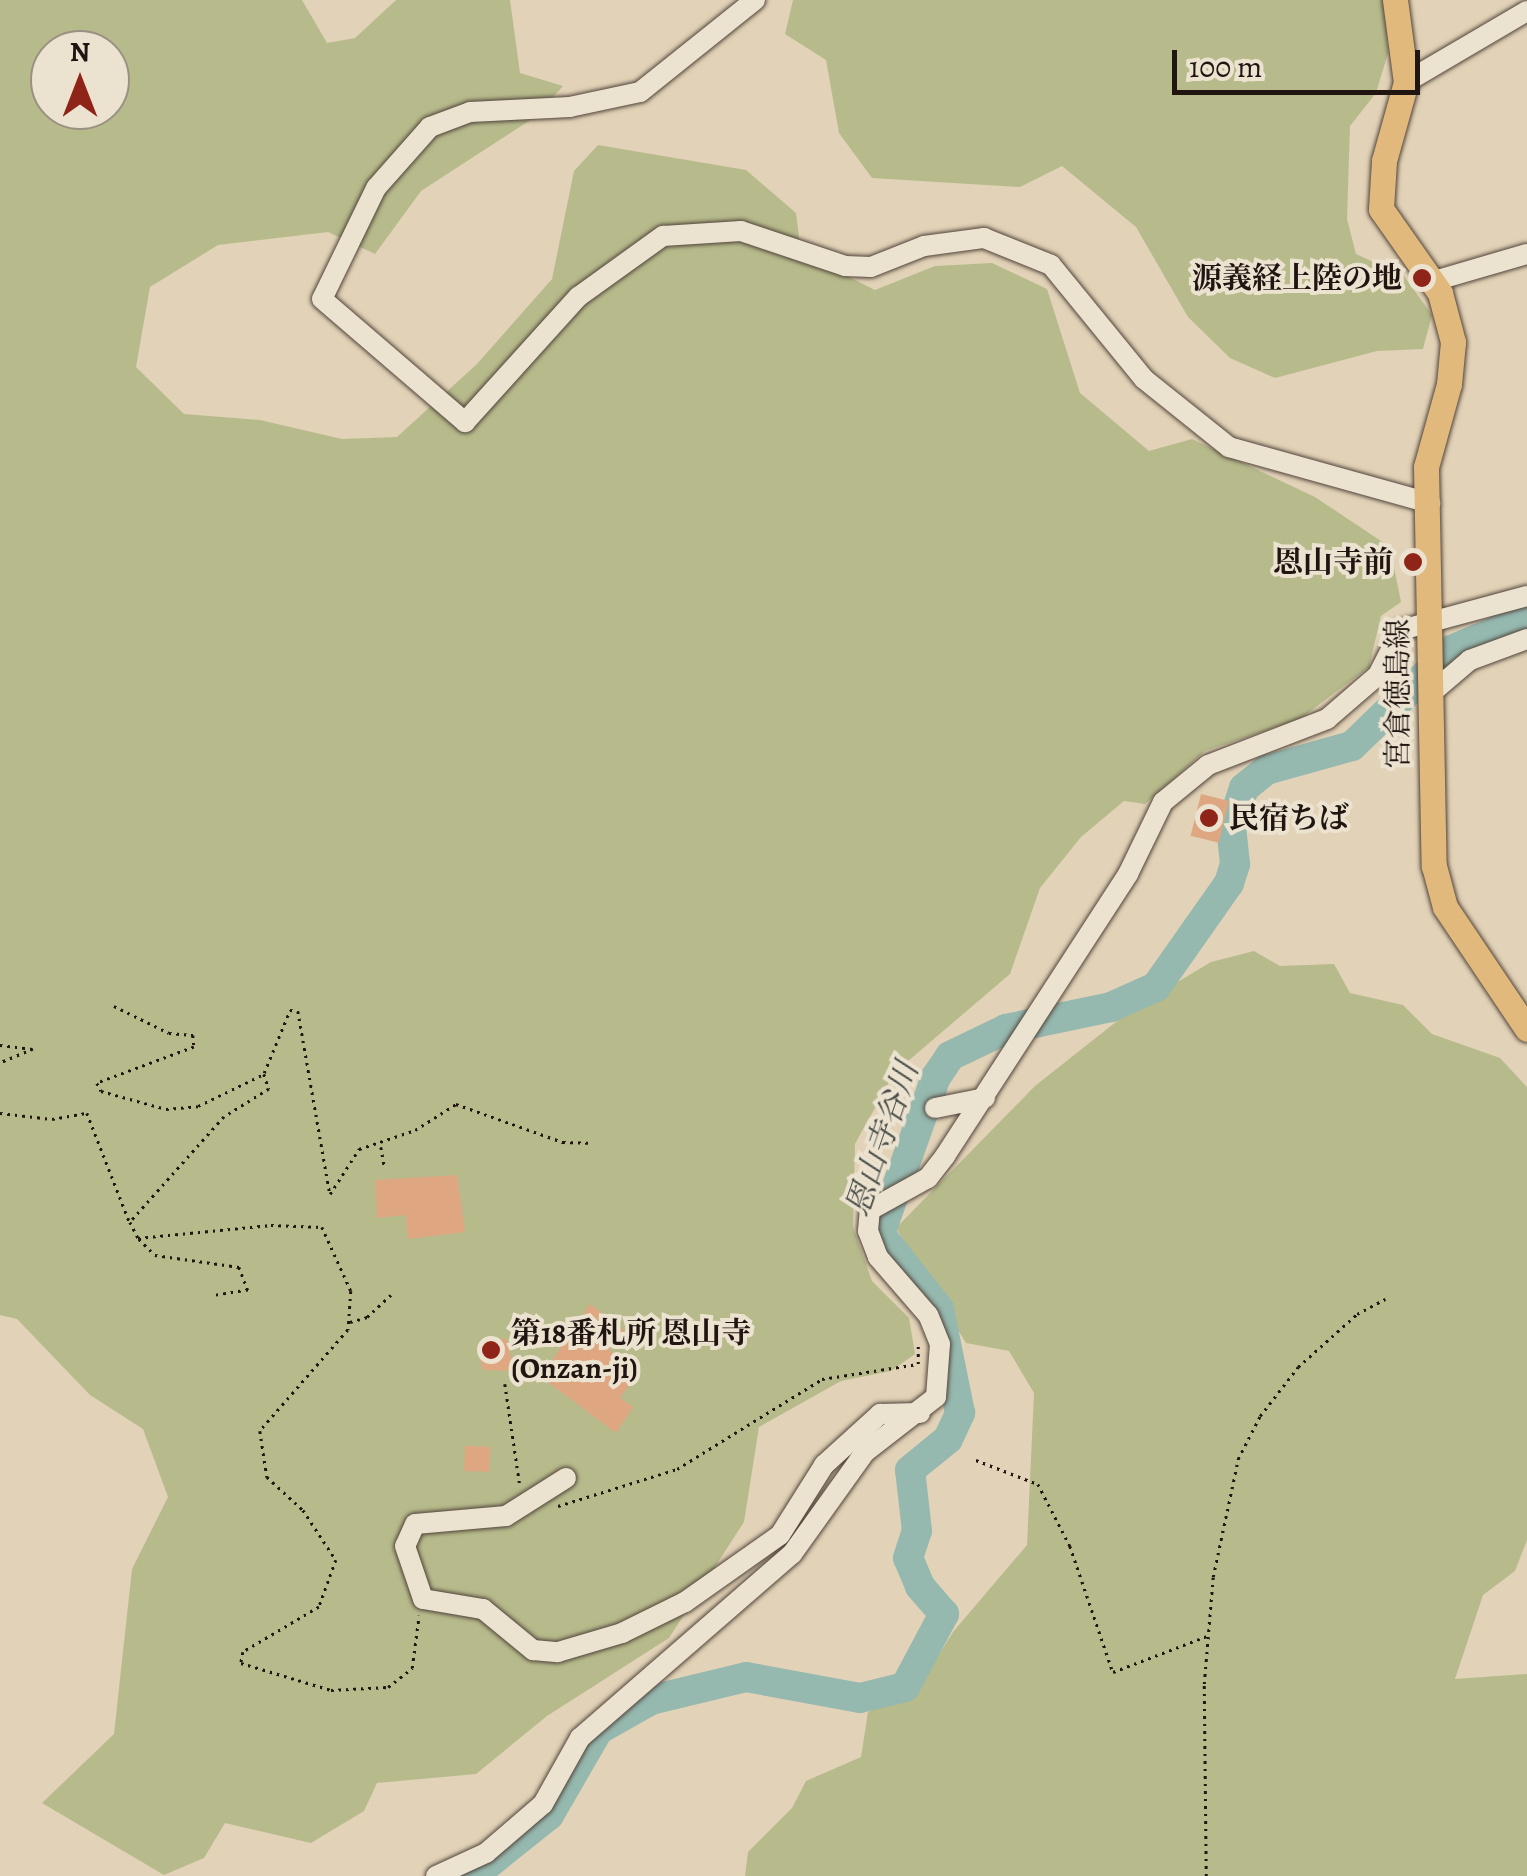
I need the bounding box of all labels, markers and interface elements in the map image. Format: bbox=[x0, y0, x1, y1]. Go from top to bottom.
north arrow bbox=[30, 30, 130, 130]
scale bar bbox=[1177, 30, 1424, 92]
text: N bbox=[70, 33, 90, 71]
text: 100 m bbox=[1189, 47, 1262, 87]
place label: 源義経上陸の地 bbox=[1192, 260, 1402, 296]
marker: 源義経上陸の地 bbox=[1411, 267, 1433, 289]
place label: 恩山寺前 bbox=[1273, 544, 1393, 580]
marker: 恩山寺前 bbox=[1402, 551, 1424, 573]
street label: 宮倉徳島線 bbox=[1380, 619, 1416, 769]
place label: 民宿ちば bbox=[1229, 800, 1349, 836]
marker: 民宿ちば bbox=[1198, 807, 1220, 829]
water label: 恩山寺谷川 bbox=[838, 1057, 926, 1221]
place label: 第18番札所 恩山寺 (Onzan-ji) bbox=[511, 1315, 751, 1386]
marker: 第18番札所 恩山寺 (Onzan-ji) bbox=[480, 1339, 502, 1361]

